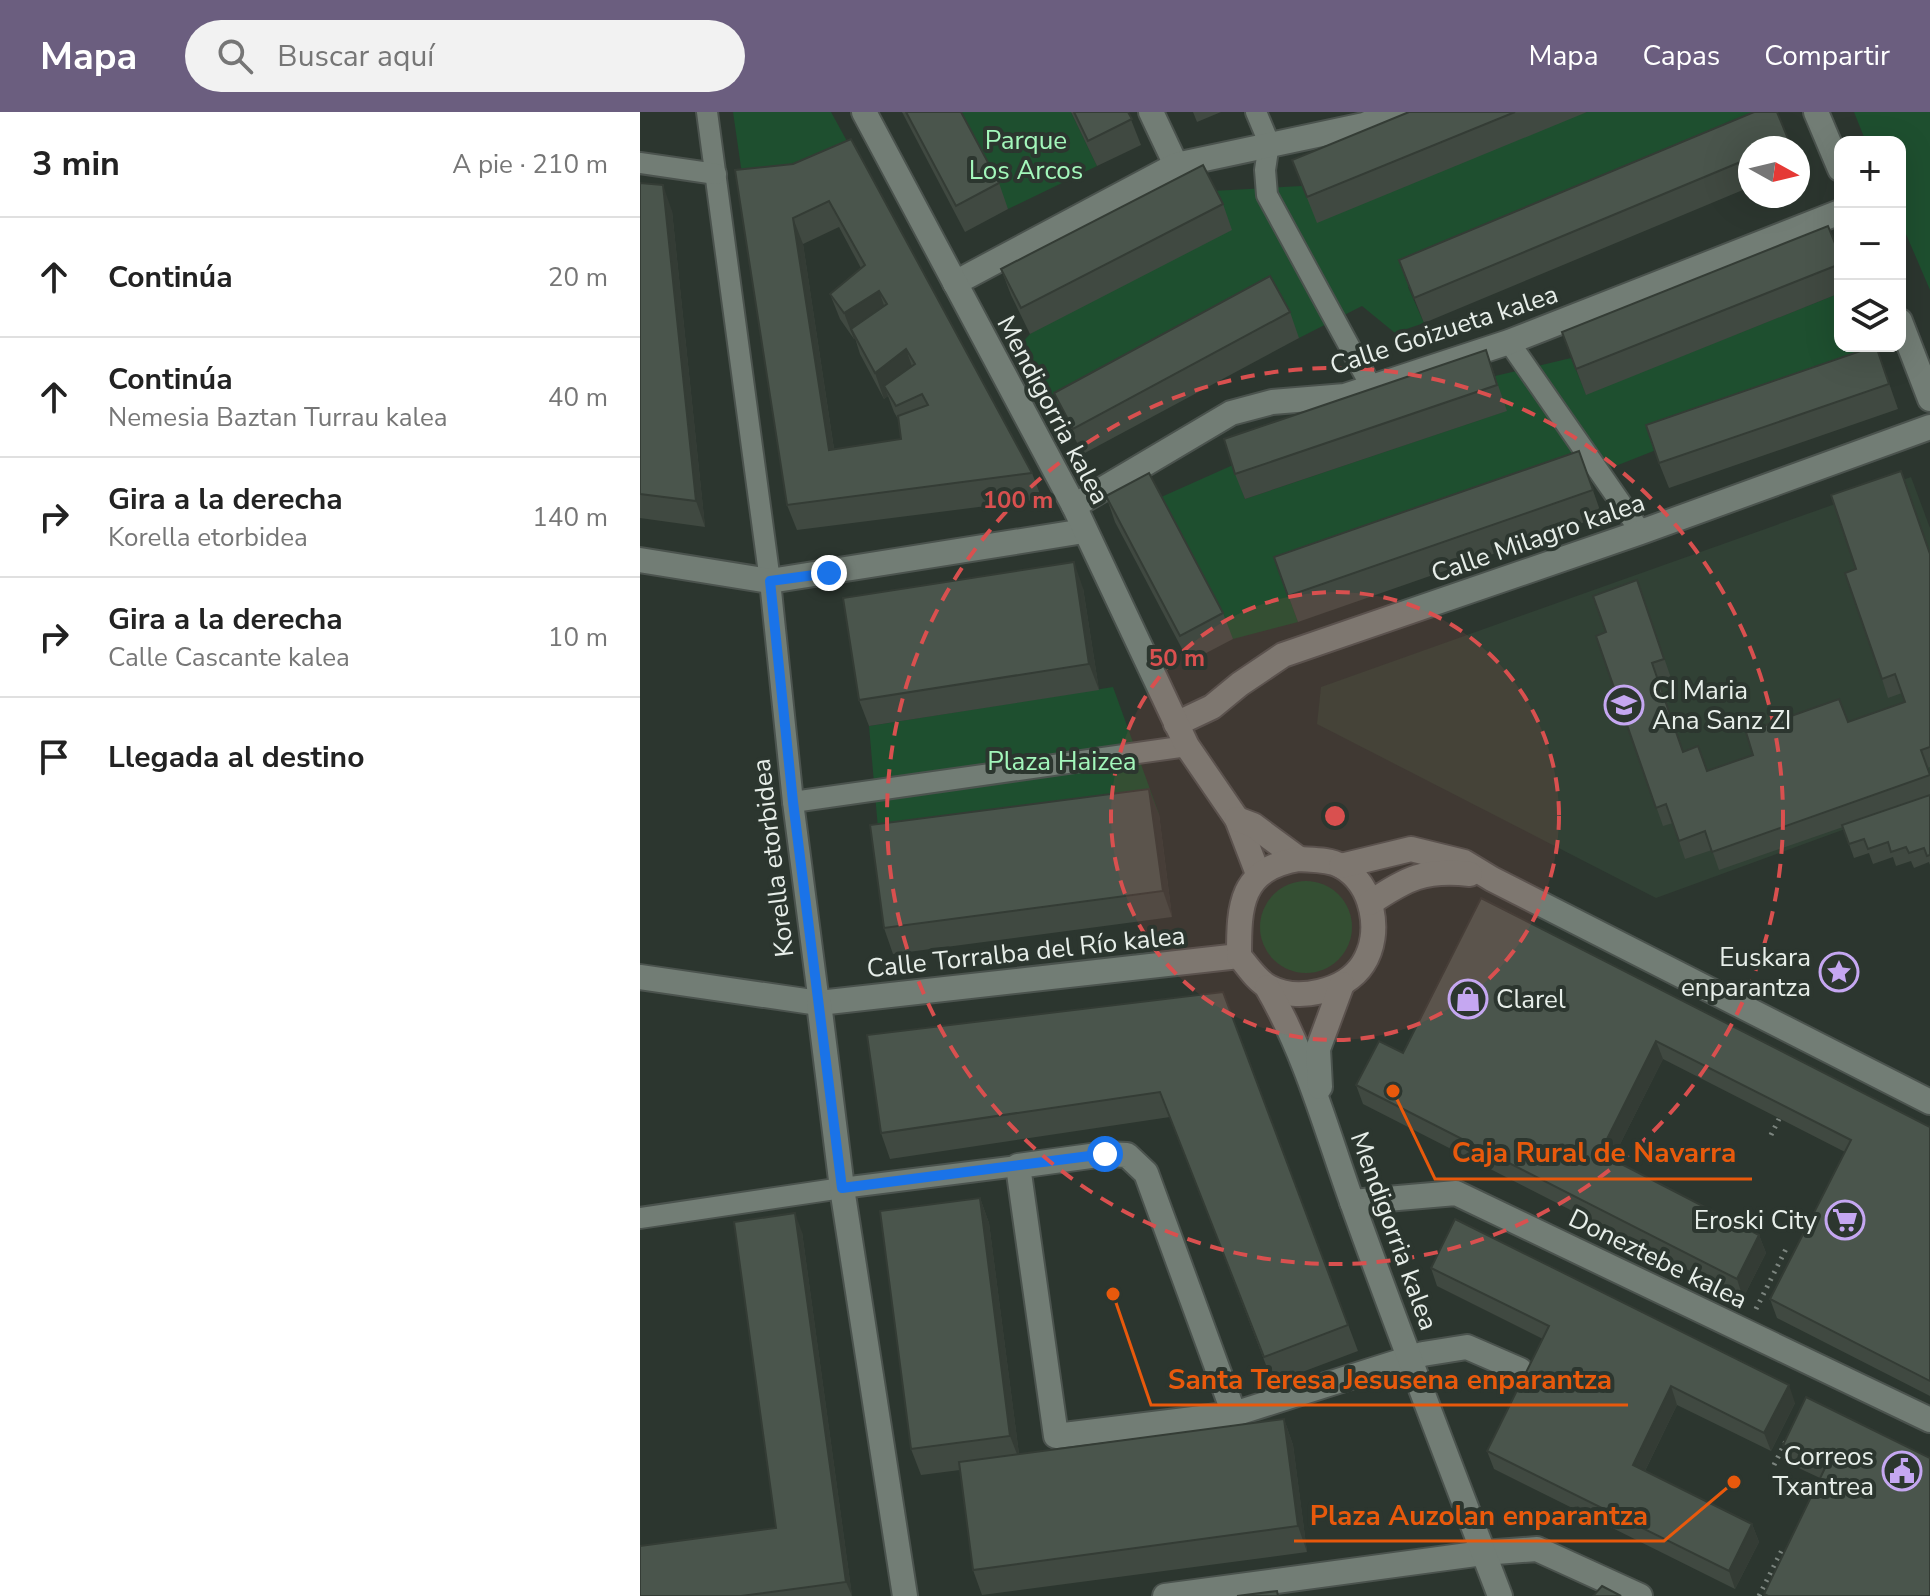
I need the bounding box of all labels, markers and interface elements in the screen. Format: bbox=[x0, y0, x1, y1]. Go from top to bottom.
search box bbox=[185, 20, 745, 92]
text: Mapa bbox=[40, 31, 137, 82]
icon: search bbox=[213, 34, 257, 78]
text: Buscar aquí bbox=[277, 36, 434, 77]
text: Mapa bbox=[1529, 37, 1598, 75]
text: Capas bbox=[1642, 37, 1720, 75]
text: Compartir bbox=[1764, 37, 1890, 75]
park label: Parque Los Arcos bbox=[969, 123, 1083, 188]
north arrow bbox=[1738, 136, 1810, 208]
map controls bbox=[1834, 136, 1906, 352]
button: + bbox=[1834, 136, 1906, 208]
text: 3 min bbox=[32, 141, 120, 187]
text: A pie · 210 m bbox=[452, 147, 608, 182]
button: − bbox=[1834, 208, 1906, 280]
icon: ahead bbox=[32, 255, 76, 299]
text: Continúa bbox=[108, 257, 233, 298]
text: 20 m bbox=[548, 260, 608, 295]
street label: Calle Goizueta kalea bbox=[1325, 277, 1563, 383]
button: layers bbox=[1834, 280, 1906, 352]
street label: Mendigorria kalea bbox=[989, 310, 1117, 510]
text: Continúa bbox=[108, 359, 233, 400]
icon: ahead bbox=[32, 375, 76, 419]
text: 40 m bbox=[548, 380, 608, 415]
text: Nemesia Baztan Turrau kalea bbox=[108, 400, 448, 435]
text: Gira a la derecha bbox=[108, 479, 343, 520]
text: 100 m bbox=[983, 484, 1053, 516]
street label: Calle Milagro kalea bbox=[1427, 485, 1649, 591]
icon: right bbox=[32, 495, 76, 539]
text: 140 m bbox=[532, 500, 608, 535]
text: Korella etorbidea bbox=[108, 520, 308, 555]
route end bbox=[811, 555, 847, 591]
text: Gira a la derecha bbox=[108, 599, 343, 640]
icon: right bbox=[32, 615, 76, 659]
text: 10 m bbox=[548, 620, 608, 655]
text: Calle Cascante kalea bbox=[108, 640, 350, 675]
text: 50 m bbox=[1149, 642, 1205, 674]
place label: CI Maria Ana Sanz ZI bbox=[1652, 673, 1791, 738]
school or university icon: CI Maria Ana Sanz ZI bbox=[1603, 684, 1645, 726]
icon: arrive bbox=[32, 735, 76, 779]
text: Llegada al destino bbox=[108, 737, 364, 778]
park label: Plaza Haizea bbox=[987, 744, 1137, 779]
street label: Korella etorbidea bbox=[743, 757, 803, 959]
centre of rings bbox=[1321, 802, 1349, 830]
street label: Calle Torralba del Río kalea bbox=[865, 918, 1187, 986]
place label: Euskara enparantza bbox=[1681, 940, 1811, 1005]
place icon: Euskara enparantza bbox=[1818, 951, 1860, 993]
shop icon: Clarel bbox=[1447, 978, 1489, 1020]
place label: Clarel bbox=[1496, 982, 1566, 1017]
street label: Mendigorria kalea bbox=[1342, 1127, 1446, 1335]
callout: Caja Rural de Navarra bbox=[1435, 1127, 1752, 1179]
text: Caja Rural de Navarra bbox=[1452, 1134, 1736, 1172]
route start bbox=[1087, 1136, 1123, 1172]
supermarket icon: Eroski City bbox=[1824, 1199, 1866, 1241]
street label: Doneztebe kalea bbox=[1563, 1201, 1753, 1317]
place label: Eroski City bbox=[1694, 1203, 1818, 1238]
callout: Santa Teresa Jesusena enparantza bbox=[1151, 1353, 1628, 1405]
text: Santa Teresa Jesusena enparantza bbox=[1168, 1361, 1612, 1399]
place label: Correos Txantrea bbox=[1772, 1439, 1874, 1504]
public building icon: Correos Txantrea bbox=[1881, 1450, 1923, 1492]
callout: Plaza Auzolan enparantza bbox=[1294, 1489, 1664, 1541]
text: Plaza Auzolan enparantza bbox=[1310, 1497, 1648, 1535]

